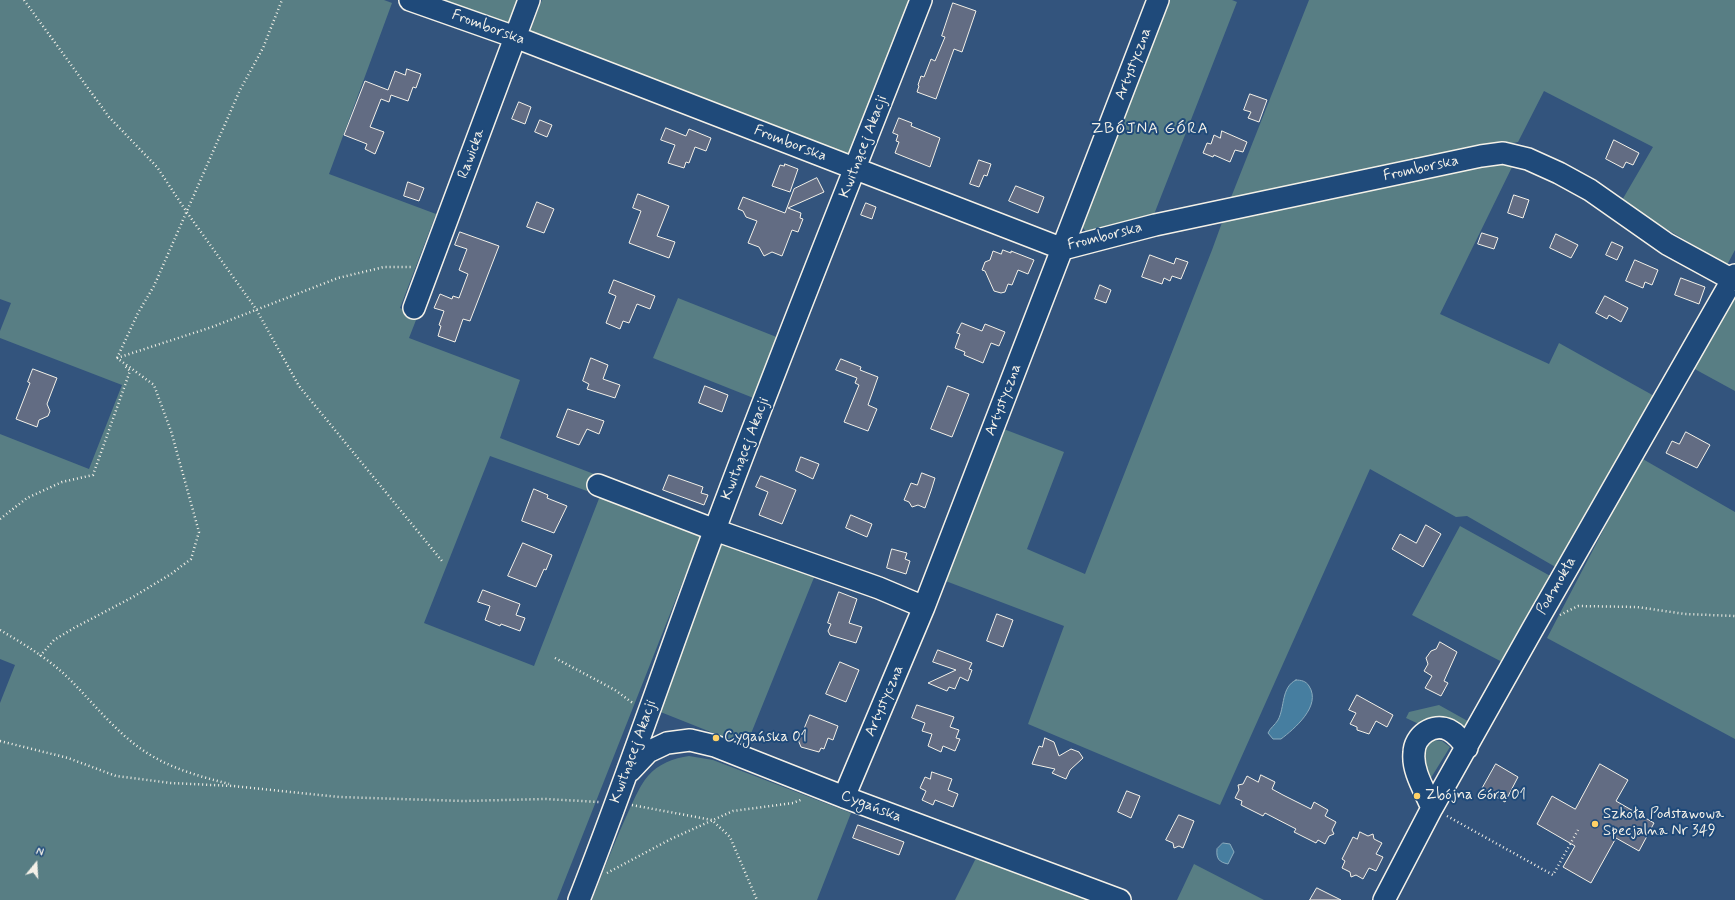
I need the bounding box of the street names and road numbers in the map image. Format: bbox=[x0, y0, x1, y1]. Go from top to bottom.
street label: Fromborska bbox=[449, 6, 527, 50]
street label: Artystyczna bbox=[1112, 25, 1156, 103]
street label: Kwitnącej Akacji bbox=[836, 93, 892, 201]
street label: Fromborska bbox=[751, 122, 829, 166]
street label: Rawicka bbox=[455, 126, 489, 182]
street label: Fromborska bbox=[1382, 152, 1460, 186]
street label: Fromborska bbox=[1066, 219, 1144, 255]
street label: Artystyczna bbox=[982, 361, 1026, 439]
street label: Kwitnącej Akacji bbox=[718, 395, 774, 503]
street label: Podmokła bbox=[1533, 554, 1581, 618]
street label: Artystyczna bbox=[862, 663, 908, 739]
street label: Kwitnącej Akacji bbox=[607, 698, 661, 806]
street label: Cygańska bbox=[838, 787, 904, 827]

